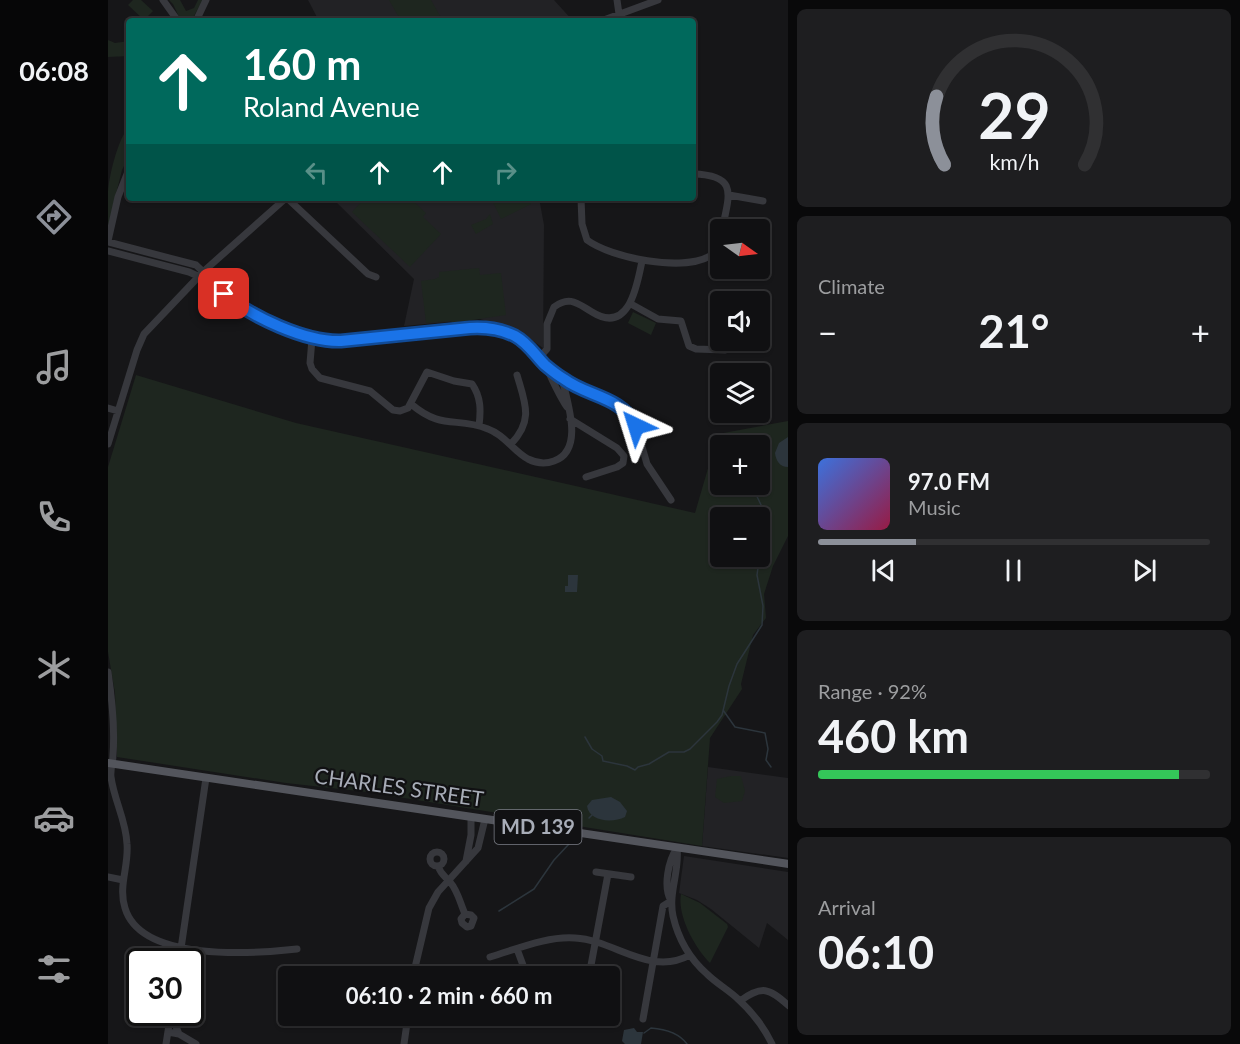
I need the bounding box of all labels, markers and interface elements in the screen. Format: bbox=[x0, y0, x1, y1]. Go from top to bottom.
text: 160 m bbox=[243, 39, 361, 89]
icon: ahead bbox=[144, 42, 222, 120]
text: 06:08 bbox=[19, 54, 89, 87]
text: 29 bbox=[978, 77, 1050, 152]
text: Roland Avenue bbox=[243, 90, 420, 123]
text: km/h bbox=[989, 149, 1039, 175]
icon: left bbox=[300, 156, 333, 189]
icon: ahead bbox=[363, 156, 396, 189]
icon: ahead bbox=[426, 156, 459, 189]
icon: right bbox=[489, 156, 522, 189]
icon: directions bbox=[33, 196, 75, 238]
north arrow bbox=[710, 219, 770, 279]
map controls bbox=[710, 219, 770, 567]
pin bbox=[198, 268, 249, 319]
text: Climate bbox=[818, 274, 885, 298]
icon: arrive bbox=[207, 277, 240, 310]
button: sound bbox=[710, 291, 770, 351]
text: 21° bbox=[979, 304, 1049, 358]
text: − bbox=[818, 312, 837, 352]
text: + bbox=[1191, 312, 1210, 352]
icon: music bbox=[33, 346, 75, 388]
button: layers bbox=[710, 363, 770, 423]
position arrow bbox=[604, 394, 668, 458]
button: + bbox=[710, 435, 770, 495]
text: 97.0 FM bbox=[908, 468, 990, 495]
text: Music bbox=[908, 495, 961, 519]
icon: phone bbox=[33, 496, 75, 538]
button: − bbox=[710, 507, 770, 567]
icon: previous bbox=[867, 554, 900, 587]
icon: pause bbox=[997, 554, 1030, 587]
icon: next bbox=[1128, 554, 1161, 587]
icon: climate bbox=[33, 647, 75, 689]
text: Range · 92% bbox=[818, 679, 927, 703]
text: 460 km bbox=[818, 709, 969, 763]
street label: CHARLES STREET bbox=[313, 762, 486, 811]
icon: car bbox=[33, 797, 75, 839]
road number: MD 139 bbox=[494, 810, 582, 844]
text: Arrival bbox=[818, 895, 876, 919]
text: 06:10 bbox=[818, 925, 934, 979]
icon: filters bbox=[33, 948, 75, 990]
speed limit sign: 30 bbox=[126, 948, 204, 1026]
text: 06:10 · 2 min · 660 m bbox=[346, 982, 552, 1009]

